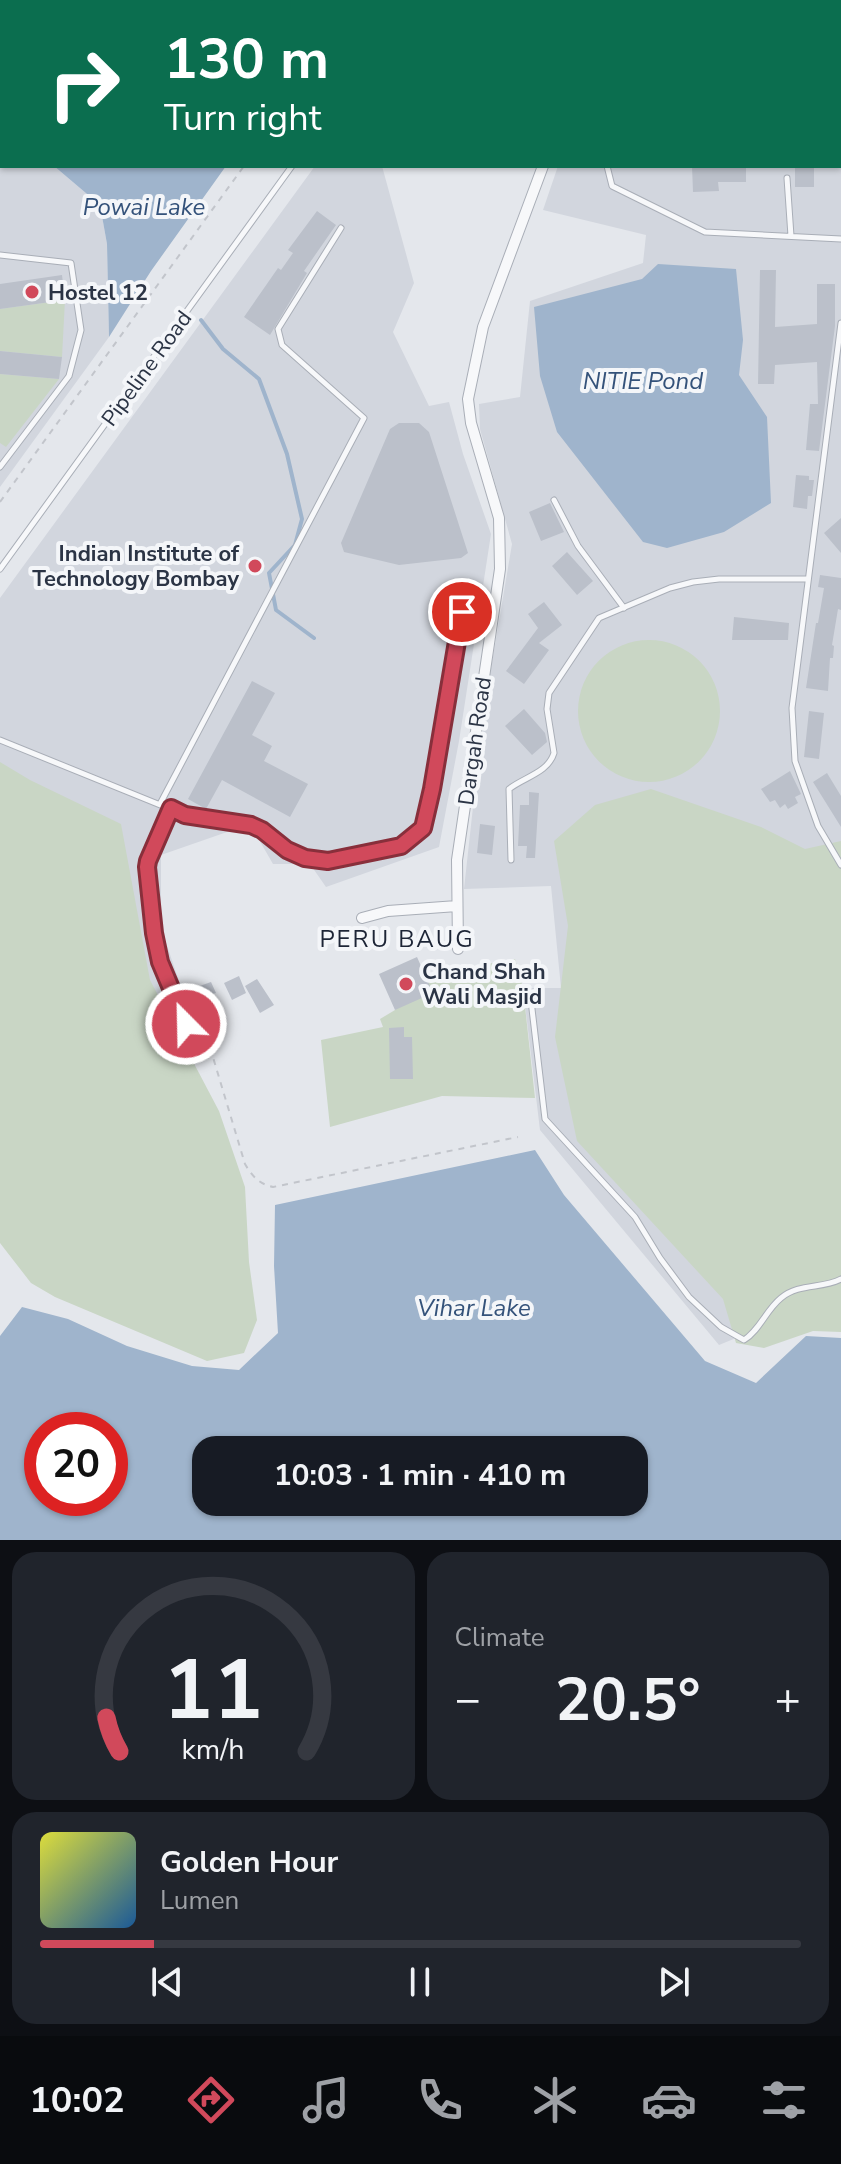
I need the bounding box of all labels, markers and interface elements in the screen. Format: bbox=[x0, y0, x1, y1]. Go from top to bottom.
text: 130 m bbox=[164, 21, 329, 98]
icon: right bbox=[32, 32, 136, 136]
text: Turn right bbox=[164, 94, 321, 143]
water label: Powai Lake bbox=[83, 191, 205, 223]
place label: Hostel 12 bbox=[48, 278, 148, 308]
marker: Hostel 12 bbox=[23, 283, 41, 301]
street label: Pipeline Road bbox=[95, 305, 199, 433]
water label: NITIE Pond bbox=[583, 365, 703, 397]
place label: Indian Institute of Technology Bombay bbox=[32, 539, 240, 594]
marker: Indian Institute of Technology Bombay bbox=[246, 557, 264, 575]
pin bbox=[428, 578, 496, 646]
icon: arrive bbox=[440, 590, 484, 634]
street label: Dargah Road bbox=[451, 675, 499, 807]
district label: PERU BAUG bbox=[319, 923, 475, 955]
place label: Chand Shah Wali Masjid bbox=[422, 957, 546, 1012]
marker: Chand Shah Wali Masjid bbox=[397, 975, 415, 993]
position arrow bbox=[144, 982, 228, 1066]
water label: Vihar Lake bbox=[417, 1292, 531, 1324]
speed limit sign: 20 bbox=[24, 1412, 128, 1516]
text: 10:03 · 1 min · 410 m bbox=[274, 1455, 566, 1496]
text: Climate bbox=[455, 1620, 545, 1655]
text: 11 bbox=[163, 1634, 263, 1747]
text: 20.5° bbox=[555, 1659, 701, 1741]
text: − bbox=[455, 1670, 481, 1730]
text: + bbox=[775, 1670, 801, 1730]
text: km/h bbox=[182, 1730, 245, 1769]
text: Golden Hour bbox=[160, 1842, 338, 1883]
text: Lumen bbox=[160, 1883, 239, 1918]
icon: previous bbox=[145, 1960, 189, 2004]
icon: pause bbox=[398, 1960, 442, 2004]
icon: next bbox=[652, 1960, 696, 2004]
icon: directions bbox=[183, 2072, 239, 2128]
icon: music bbox=[298, 2072, 354, 2128]
icon: phone bbox=[412, 2072, 468, 2128]
icon: climate bbox=[527, 2072, 583, 2128]
icon: car bbox=[641, 2072, 697, 2128]
icon: filters bbox=[756, 2072, 812, 2128]
text: 10:02 bbox=[29, 2076, 125, 2125]

